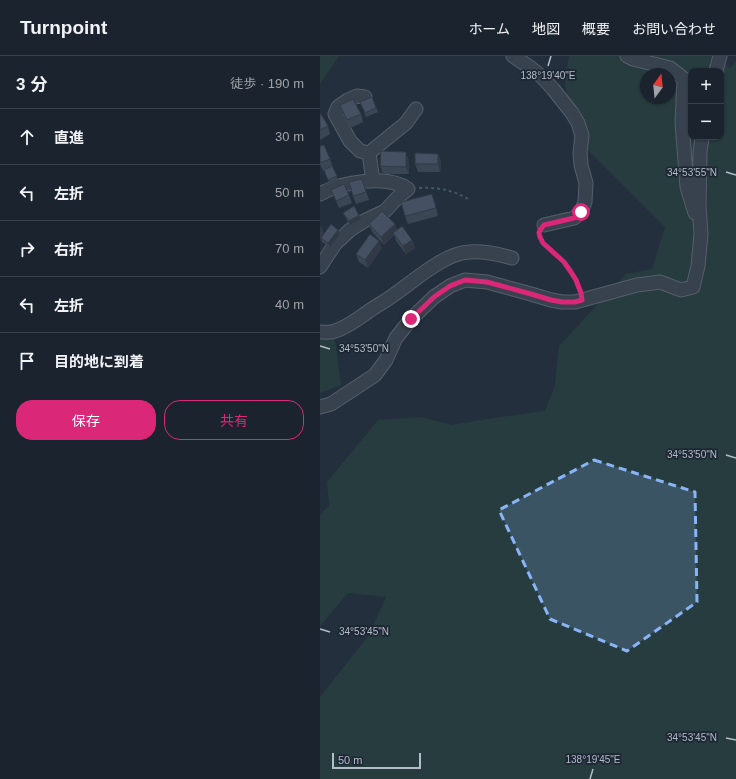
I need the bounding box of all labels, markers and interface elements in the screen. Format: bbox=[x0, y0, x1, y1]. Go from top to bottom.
text: Turnpoint bbox=[20, 17, 107, 38]
text: ホーム bbox=[468, 21, 510, 37]
text: 地図 bbox=[532, 21, 560, 37]
text: 概要 bbox=[582, 21, 610, 37]
text: お問い合わせ bbox=[632, 21, 716, 37]
north arrow bbox=[640, 68, 676, 104]
map controls bbox=[688, 68, 724, 140]
button: + bbox=[688, 68, 724, 104]
text: 138°19'40"E bbox=[520, 70, 576, 81]
text: 3 分 bbox=[16, 75, 47, 94]
text: 徒歩 · 190 m bbox=[230, 76, 304, 91]
button: − bbox=[688, 104, 724, 140]
icon: ahead bbox=[16, 126, 38, 148]
text: 直進 bbox=[54, 129, 84, 146]
text: 30 m bbox=[275, 129, 304, 144]
text: 34°53'55"N bbox=[667, 167, 717, 178]
icon: left bbox=[16, 182, 38, 204]
text: 左折 bbox=[54, 185, 84, 202]
text: 50 m bbox=[275, 185, 304, 200]
route start bbox=[572, 203, 590, 221]
icon: right bbox=[16, 238, 38, 260]
text: 右折 bbox=[54, 241, 84, 258]
text: 70 m bbox=[275, 241, 304, 256]
icon: left bbox=[16, 294, 38, 316]
text: 左折 bbox=[54, 297, 84, 314]
text: 40 m bbox=[275, 297, 304, 312]
route end bbox=[402, 310, 420, 328]
text: 34°53'50"N bbox=[339, 343, 389, 354]
icon: arrive bbox=[16, 350, 38, 372]
text: 目的地に到着 bbox=[54, 353, 144, 370]
button: 保存 bbox=[16, 400, 156, 440]
button: 共有 bbox=[164, 400, 304, 440]
text: 34°53'50"N bbox=[667, 449, 717, 460]
text: 34°53'45"N bbox=[339, 626, 389, 637]
text: 34°53'45"N bbox=[667, 732, 717, 743]
scale bar bbox=[332, 751, 421, 770]
text: 50 m bbox=[338, 754, 362, 766]
text: 138°19'45"E bbox=[565, 754, 621, 765]

